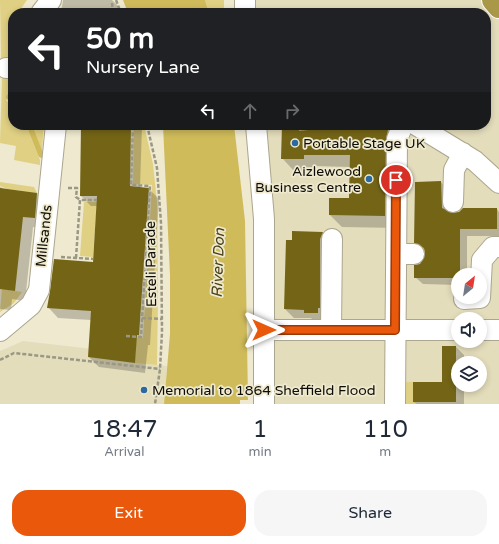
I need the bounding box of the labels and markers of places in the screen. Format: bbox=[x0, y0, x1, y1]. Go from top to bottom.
place label: Portable Stage UK bbox=[303, 135, 425, 152]
marker: Portable Stage UK bbox=[290, 138, 300, 148]
place label: Aizlewood Business Centre bbox=[255, 163, 361, 196]
pin bbox=[379, 163, 413, 197]
marker: Aizlewood Business Centre bbox=[364, 174, 374, 184]
place label: Memorial to 1864 Sheffield Flood bbox=[152, 382, 376, 399]
marker: Memorial to 1864 Sheffield Flood bbox=[139, 385, 149, 395]

